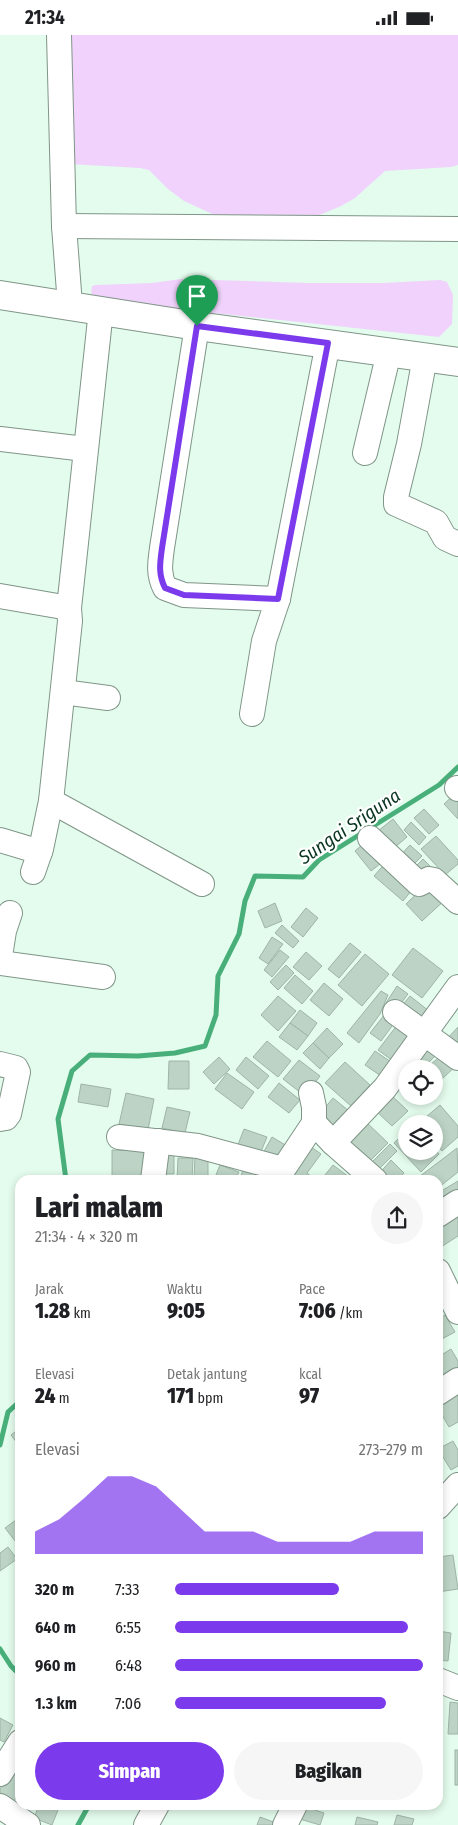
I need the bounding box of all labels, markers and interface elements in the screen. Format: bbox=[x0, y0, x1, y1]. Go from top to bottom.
text: 21:34 bbox=[25, 6, 65, 29]
pin bbox=[176, 275, 218, 326]
icon: arrive bbox=[183, 282, 211, 310]
water label: Sungai Sriguna bbox=[293, 784, 405, 870]
map controls bbox=[398, 1060, 443, 1160]
button: locate bbox=[398, 1060, 443, 1105]
button: layers bbox=[398, 1115, 443, 1160]
text: Lari malam bbox=[35, 1191, 163, 1224]
button: share bbox=[371, 1192, 423, 1244]
text: 21:34 · 4 × 320 m bbox=[35, 1227, 138, 1246]
text: Jarak bbox=[35, 1281, 64, 1298]
text: Waktu bbox=[167, 1281, 202, 1298]
text: Pace bbox=[299, 1281, 325, 1298]
text: 1.28 bbox=[35, 1298, 70, 1324]
text: 9:05 bbox=[167, 1298, 205, 1324]
text: 7:06 bbox=[299, 1298, 336, 1324]
text: km bbox=[70, 1305, 91, 1322]
text: /km bbox=[336, 1305, 363, 1322]
text: Elevasi bbox=[35, 1366, 74, 1383]
text: Detak jantung bbox=[167, 1366, 247, 1383]
text: kcal bbox=[299, 1366, 322, 1383]
text: 24 bbox=[35, 1383, 55, 1409]
text: 171 bbox=[167, 1383, 194, 1409]
text: 97 bbox=[299, 1383, 319, 1409]
text: m bbox=[55, 1390, 70, 1407]
text: bpm bbox=[194, 1390, 223, 1407]
text: Elevasi bbox=[35, 1440, 80, 1459]
text: 273–279 m bbox=[359, 1440, 423, 1459]
text: 320 m bbox=[35, 1580, 74, 1599]
text: 7:33 bbox=[115, 1580, 139, 1599]
text: 640 m bbox=[35, 1618, 76, 1637]
text: 6:55 bbox=[115, 1618, 141, 1637]
text: 960 m bbox=[35, 1656, 76, 1675]
text: 6:48 bbox=[115, 1656, 142, 1675]
text: 1.3 km bbox=[35, 1694, 77, 1713]
text: 7:06 bbox=[115, 1694, 141, 1713]
button: Simpan bbox=[35, 1742, 224, 1800]
button: Bagikan bbox=[234, 1742, 423, 1800]

